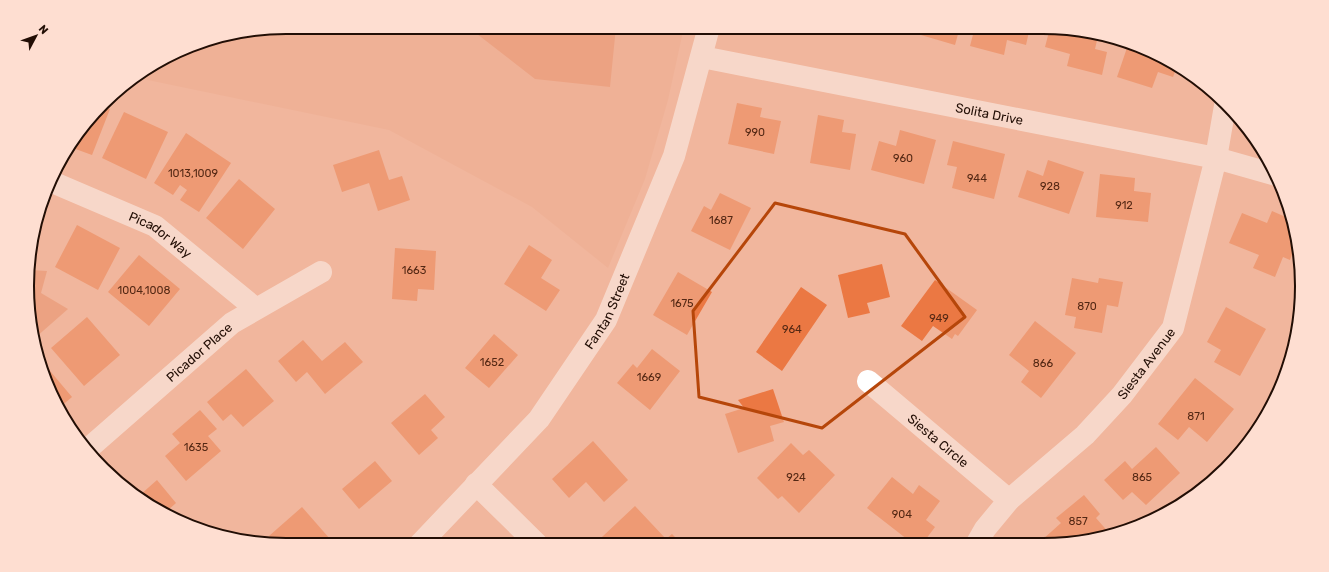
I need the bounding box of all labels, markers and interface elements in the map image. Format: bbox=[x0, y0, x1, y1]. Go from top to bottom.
north arrow bbox=[16, 16, 56, 56]
text: N bbox=[36, 23, 51, 37]
street label: Solita Drive bbox=[954, 100, 1025, 127]
house number: 990 bbox=[745, 126, 765, 139]
house number: 960 bbox=[893, 152, 913, 165]
house number: 1013,1009 bbox=[168, 167, 218, 180]
house number: 944 bbox=[967, 172, 987, 185]
house number: 928 bbox=[1040, 180, 1060, 193]
house number: 912 bbox=[1115, 199, 1133, 212]
street label: Picador Way bbox=[127, 208, 195, 261]
house number: 1687 bbox=[709, 214, 733, 227]
house number: 1663 bbox=[402, 264, 427, 277]
street label: Fantan Street bbox=[581, 271, 632, 352]
house number: 1004,1008 bbox=[117, 284, 171, 297]
house number: 1675 bbox=[670, 297, 694, 310]
house number: 870 bbox=[1077, 300, 1097, 313]
house number: 949 bbox=[929, 312, 949, 325]
street label: Picador Place bbox=[163, 319, 235, 385]
house number: 964 bbox=[782, 323, 802, 336]
street label: Siesta Avenue bbox=[1114, 325, 1178, 402]
house number: 1652 bbox=[480, 356, 504, 369]
house number: 866 bbox=[1033, 357, 1053, 370]
house number: 1669 bbox=[637, 371, 661, 384]
street label: Siesta Circle bbox=[905, 410, 972, 470]
house number: 871 bbox=[1187, 410, 1205, 423]
house number: 1635 bbox=[184, 441, 209, 454]
house number: 924 bbox=[786, 471, 806, 484]
house number: 865 bbox=[1132, 471, 1153, 484]
house number: 904 bbox=[892, 508, 912, 521]
house number: 857 bbox=[1068, 515, 1088, 528]

